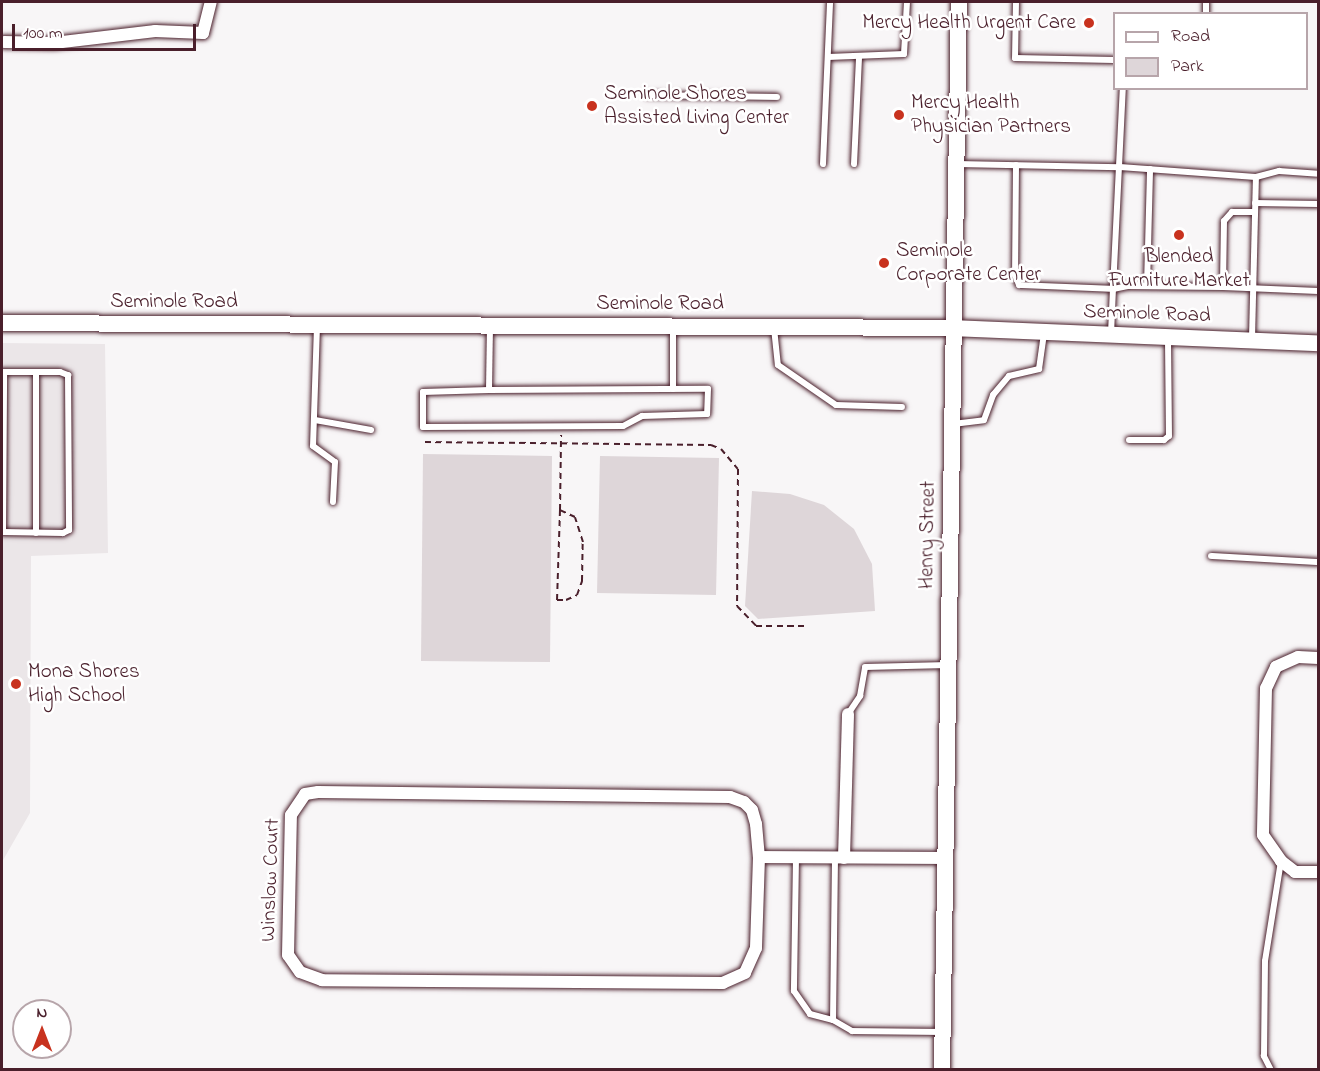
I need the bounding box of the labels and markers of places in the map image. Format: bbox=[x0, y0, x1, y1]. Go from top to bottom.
place label: Mercy Health Urgent Care bbox=[862, 10, 1076, 36]
marker: Mercy Health Urgent Care bbox=[1080, 14, 1098, 32]
place label: Seminole Shores Assisted Living Center bbox=[604, 81, 789, 131]
place label: Mercy Health Physician Partners bbox=[911, 90, 1071, 140]
marker: Seminole Shores Assisted Living Center bbox=[585, 99, 599, 113]
marker: Mercy Health Physician Partners bbox=[892, 108, 906, 122]
marker: Blended Furniture Market bbox=[1172, 228, 1186, 242]
place label: Seminole Corporate Center bbox=[896, 238, 1041, 288]
place label: Blended Furniture Market bbox=[1108, 244, 1250, 294]
marker: Seminole Corporate Center bbox=[877, 256, 891, 270]
place label: Mona Shores High School bbox=[28, 659, 140, 709]
marker: Mona Shores High School bbox=[9, 677, 23, 691]

